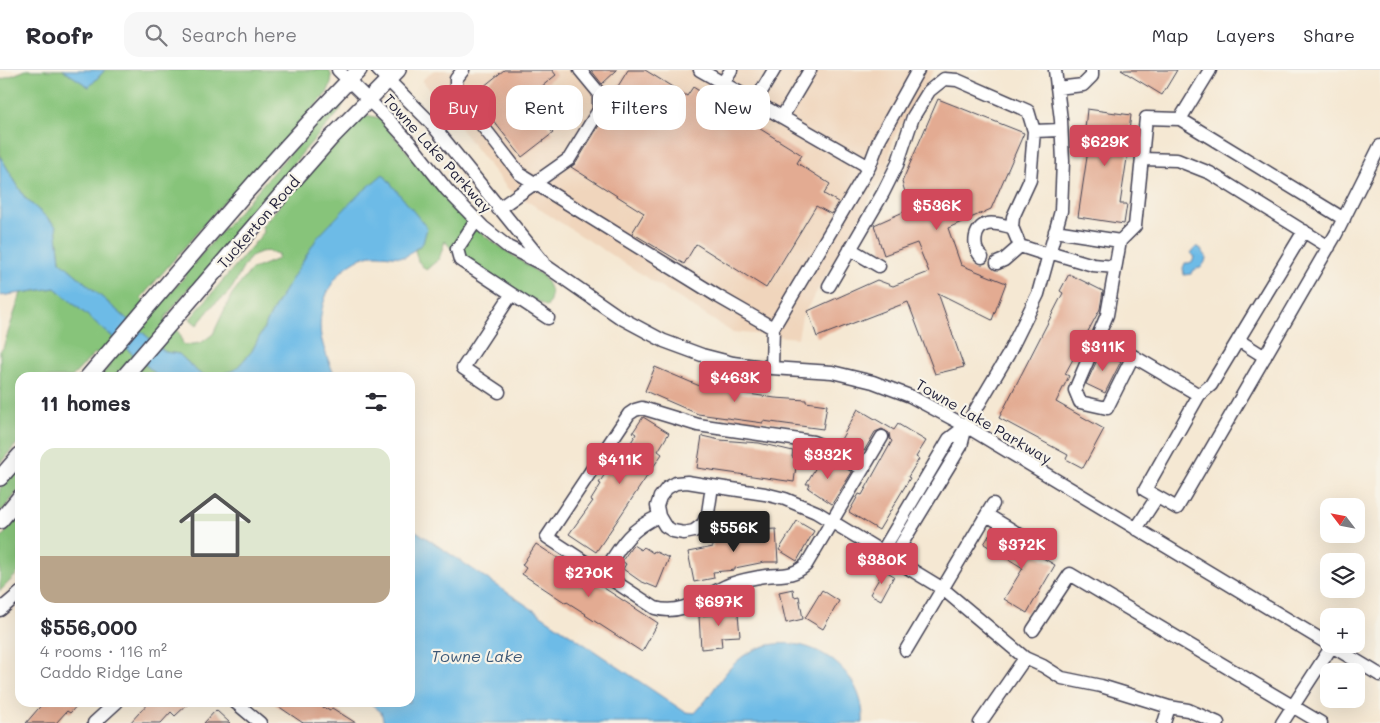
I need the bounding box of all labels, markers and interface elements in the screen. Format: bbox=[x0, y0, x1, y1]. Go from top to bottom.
search box bbox=[124, 12, 474, 57]
text: Roofr bbox=[25, 19, 94, 50]
icon: search bbox=[142, 21, 170, 49]
text: Search here bbox=[182, 22, 297, 47]
text: Map bbox=[1152, 23, 1188, 47]
text: Layers bbox=[1216, 23, 1275, 47]
text: Share bbox=[1303, 23, 1355, 47]
chip: Buy bbox=[430, 85, 496, 130]
chip: Rent bbox=[506, 85, 583, 130]
chip: Filters bbox=[593, 85, 686, 130]
chip: New bbox=[696, 85, 770, 130]
street label: Towne Lake Parkway bbox=[379, 89, 497, 217]
pin: $629K bbox=[1070, 124, 1140, 167]
text: $629K bbox=[1081, 130, 1129, 151]
street label: Tuckerton Road bbox=[212, 172, 304, 272]
pin: $536K bbox=[902, 189, 972, 231]
text: $536K bbox=[912, 194, 962, 215]
pin: $311K bbox=[1068, 330, 1138, 372]
text: $311K bbox=[1081, 335, 1125, 356]
pin: $463K bbox=[700, 360, 770, 403]
text: $463K bbox=[710, 366, 760, 387]
street label: Towne Lake Parkway bbox=[913, 374, 1056, 468]
icon: filters bbox=[362, 388, 390, 416]
text: 11 homes bbox=[40, 389, 131, 416]
pin: $332K bbox=[793, 438, 863, 480]
pin: $411K bbox=[585, 442, 655, 485]
text: $332K bbox=[804, 443, 852, 464]
text: $411K bbox=[598, 448, 642, 469]
icon: home bbox=[170, 480, 260, 570]
north arrow bbox=[1320, 498, 1365, 542]
map controls bbox=[1320, 498, 1365, 708]
pin: $556K bbox=[699, 510, 769, 553]
text: $556K bbox=[710, 516, 758, 537]
pin: $372K bbox=[987, 528, 1057, 570]
text: $372K bbox=[998, 533, 1046, 554]
pin: $380K bbox=[847, 542, 917, 585]
text: $380K bbox=[857, 548, 907, 569]
button: layers bbox=[1320, 553, 1365, 598]
pin: $270K bbox=[554, 556, 624, 598]
text: $270K bbox=[565, 561, 613, 582]
pin: $697K bbox=[684, 584, 754, 627]
text: $697K bbox=[695, 590, 743, 611]
button: + bbox=[1320, 608, 1365, 653]
text: $556,000 bbox=[40, 613, 137, 640]
text: 4 rooms · 116 m² bbox=[40, 640, 167, 661]
water label: Towne Lake bbox=[431, 645, 523, 666]
text: Caddo Ridge Lane bbox=[40, 661, 183, 682]
button: − bbox=[1320, 663, 1365, 708]

